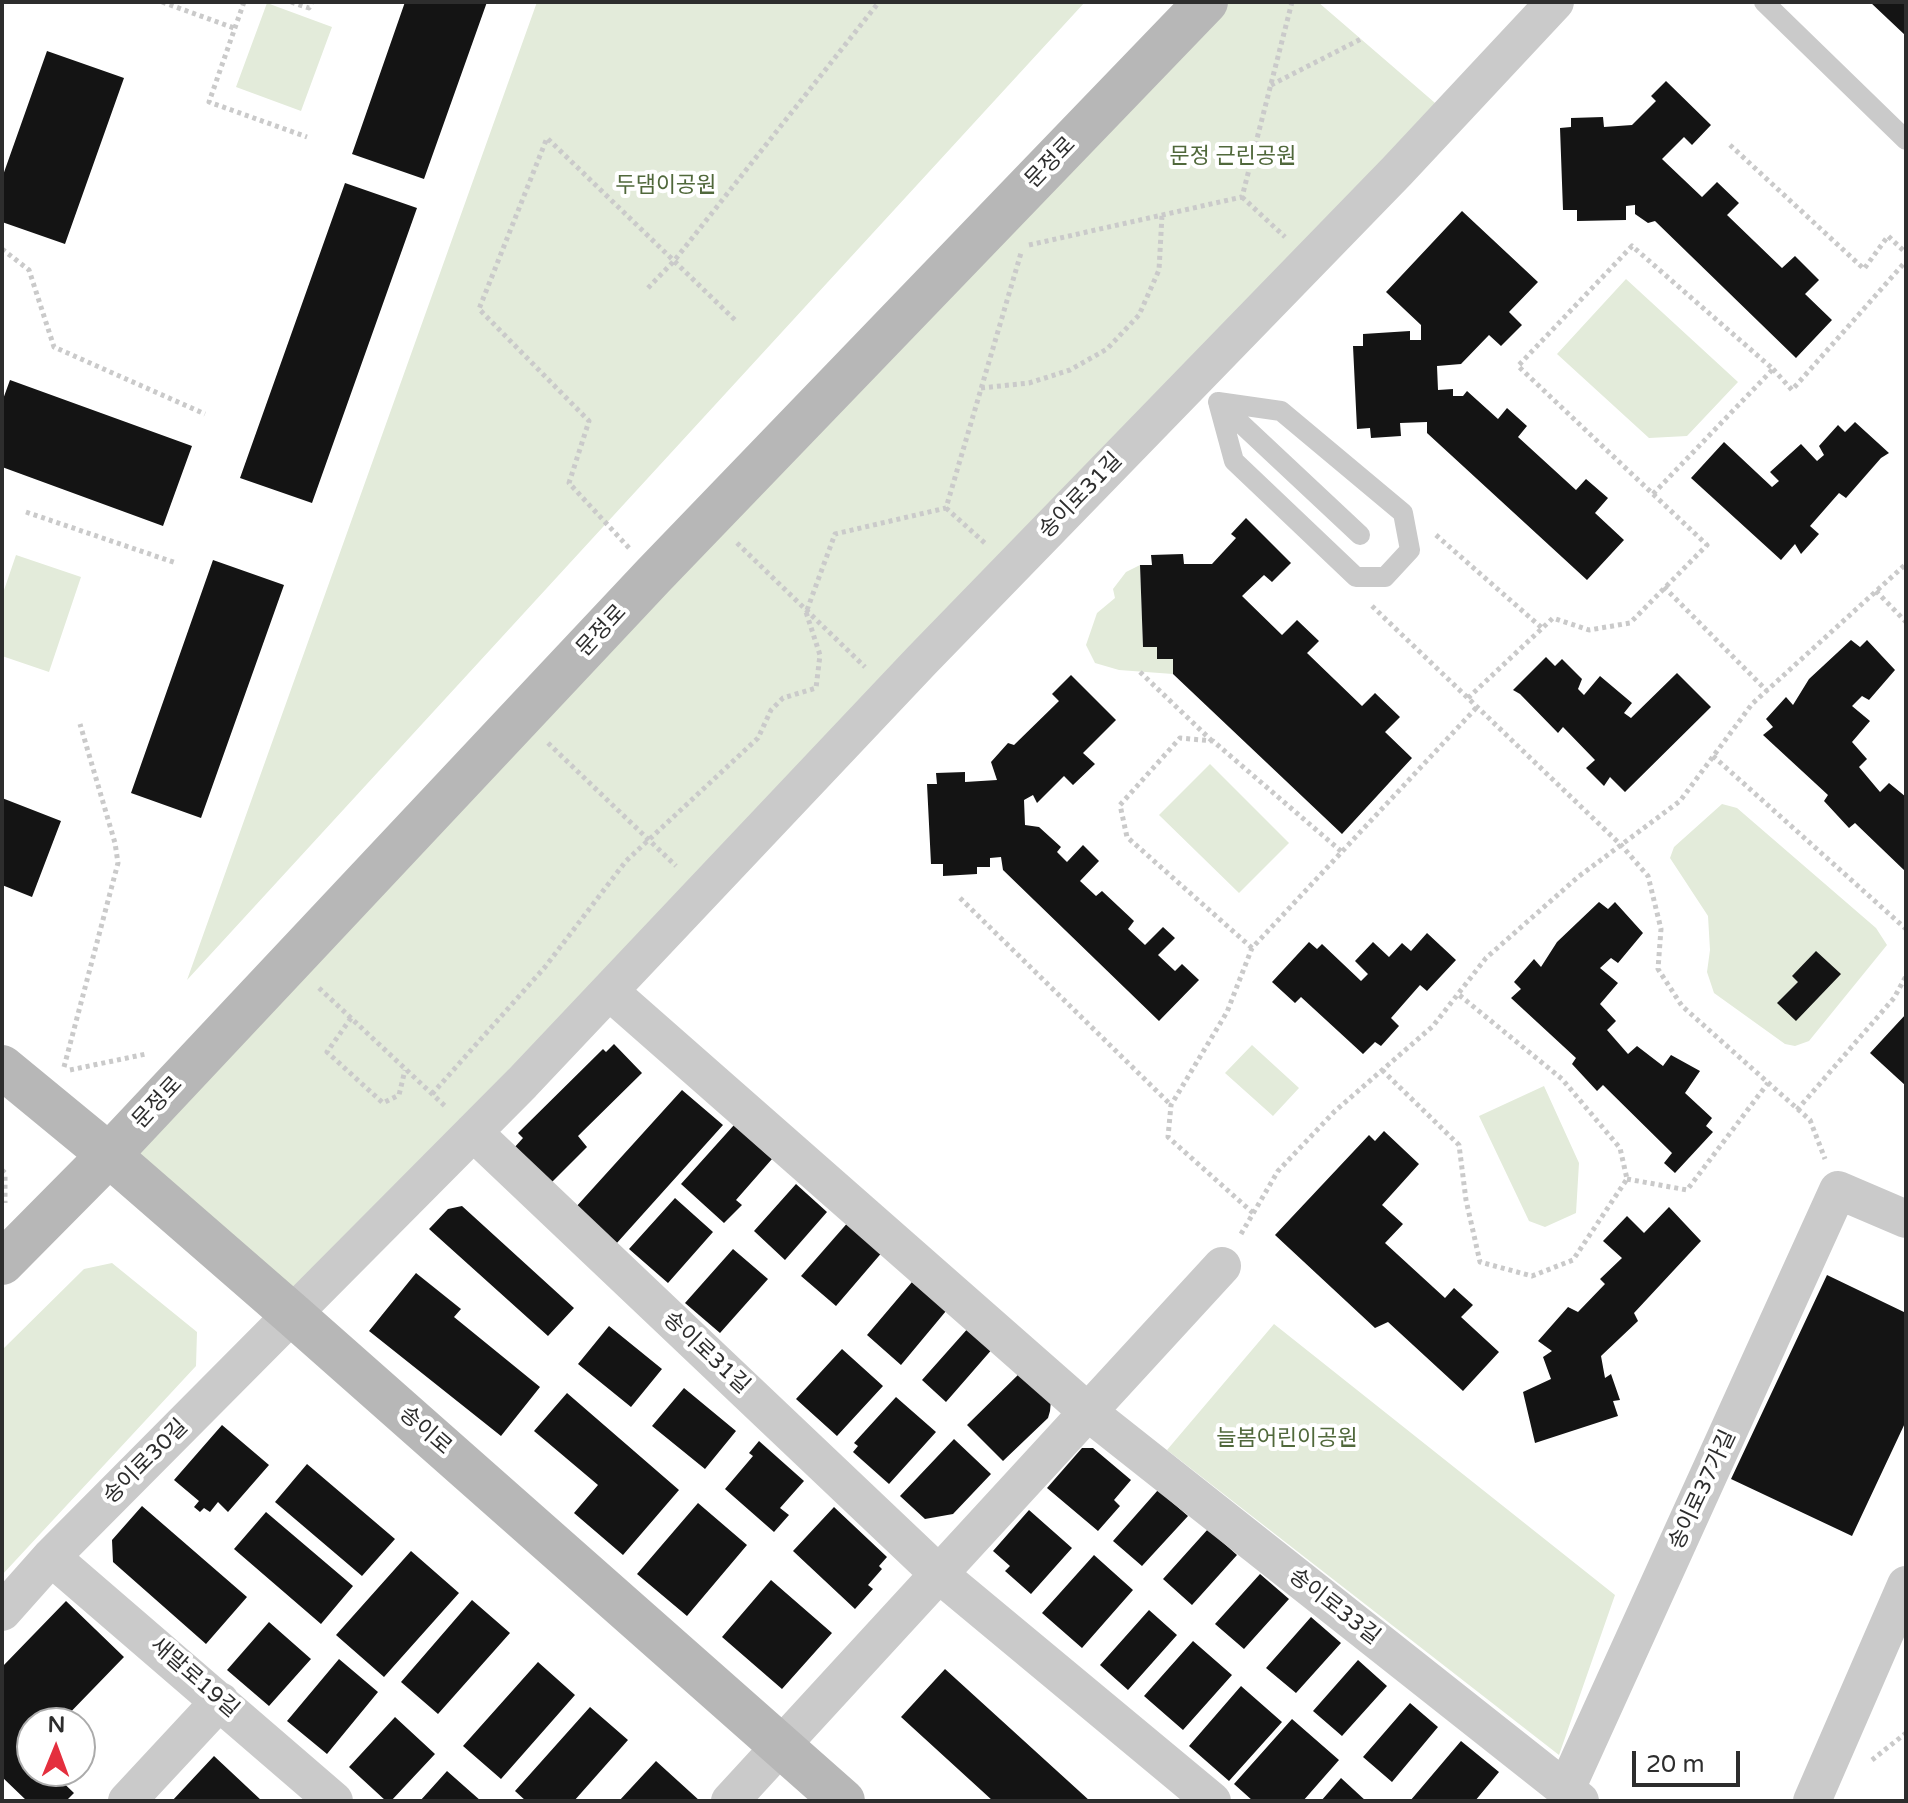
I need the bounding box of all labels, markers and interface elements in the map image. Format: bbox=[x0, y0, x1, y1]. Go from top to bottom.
street label: 문정로 bbox=[1020, 132, 1082, 194]
park label: 문정 근린공원 bbox=[1169, 144, 1297, 170]
park label: 두댐이공원 bbox=[615, 173, 717, 199]
street label: 송이로31길 bbox=[1034, 448, 1128, 544]
street label: 문정로 bbox=[572, 600, 632, 662]
street label: 문정로 bbox=[128, 1072, 188, 1134]
street label: 송이로31길 bbox=[657, 1306, 755, 1400]
street label: 송이로 bbox=[393, 1401, 457, 1461]
street label: 송이로30길 bbox=[98, 1414, 194, 1510]
park label: 늘봄어린이공원 bbox=[1216, 1426, 1358, 1452]
street label: 송이로37가길 bbox=[1664, 1426, 1742, 1554]
street label: 송이로33길 bbox=[1283, 1563, 1385, 1651]
street label: 새말로19길 bbox=[144, 1632, 244, 1724]
north arrow bbox=[16, 1707, 96, 1787]
text: N bbox=[47, 1712, 65, 1738]
scale bar bbox=[1636, 1735, 1744, 1785]
text: 20 m bbox=[1646, 1750, 1704, 1779]

